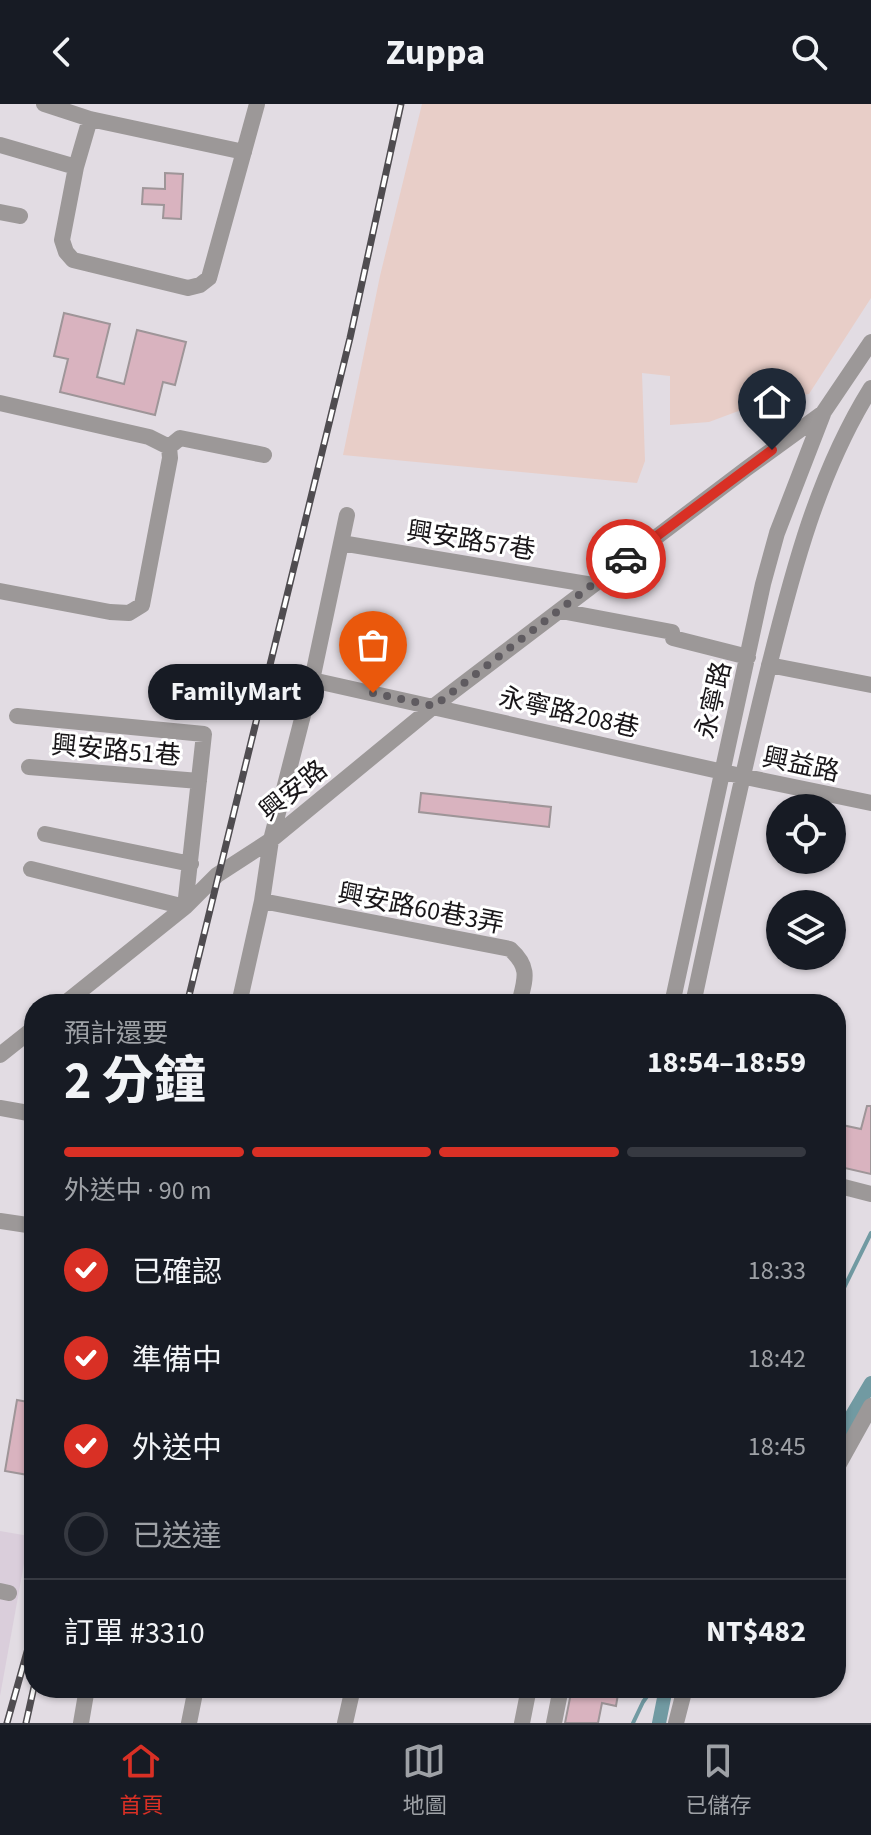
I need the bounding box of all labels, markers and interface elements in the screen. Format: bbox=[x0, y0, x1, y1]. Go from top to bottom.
text: Zuppa bbox=[386, 27, 485, 78]
icon: back bbox=[40, 30, 84, 74]
icon: search bbox=[787, 30, 831, 74]
pin bbox=[738, 368, 806, 450]
icon: home bbox=[750, 380, 794, 424]
street label: 興安路57巷 bbox=[404, 512, 538, 569]
courier bbox=[586, 519, 666, 599]
icon: car bbox=[604, 537, 648, 581]
pin bbox=[339, 611, 407, 693]
icon: bag bbox=[351, 623, 395, 667]
street label: 永寧路 bbox=[687, 658, 740, 742]
callout: FamilyMart bbox=[149, 665, 325, 721]
text: FamilyMart bbox=[171, 673, 301, 710]
street label: 永寧路208巷 bbox=[495, 678, 643, 747]
street label: 興安路51巷 bbox=[50, 726, 182, 775]
street label: 興益路 bbox=[759, 738, 843, 791]
street label: 興安路 bbox=[251, 751, 335, 829]
map controls bbox=[766, 794, 846, 970]
button: locate bbox=[766, 794, 846, 874]
street label: 興安路60巷3弄 bbox=[335, 874, 507, 943]
button: layers bbox=[766, 890, 846, 970]
text: 預計還要 bbox=[64, 1015, 168, 1052]
text: 18:54–18:59 bbox=[647, 1041, 806, 1084]
text: 2 分鐘 bbox=[64, 1045, 206, 1119]
text: 外送中 · 90 m bbox=[64, 1172, 211, 1209]
icon: check bbox=[64, 1248, 108, 1292]
text: 已確認 bbox=[132, 1251, 222, 1294]
text: 18:33 bbox=[748, 1252, 806, 1289]
icon: check bbox=[64, 1336, 108, 1380]
text: 準備中 bbox=[132, 1339, 222, 1382]
text: 18:42 bbox=[748, 1340, 806, 1377]
icon: check bbox=[64, 1424, 108, 1468]
text: 外送中 bbox=[132, 1427, 222, 1470]
text: 18:45 bbox=[748, 1428, 806, 1465]
text: 已送達 bbox=[132, 1515, 222, 1558]
text: NT$482 bbox=[706, 1610, 806, 1653]
text: 訂單 #3310 bbox=[64, 1612, 205, 1655]
tab: 首頁 bbox=[119, 1739, 164, 1822]
tab: 地圖 bbox=[402, 1739, 447, 1822]
tab: 已儲存 bbox=[685, 1739, 752, 1822]

